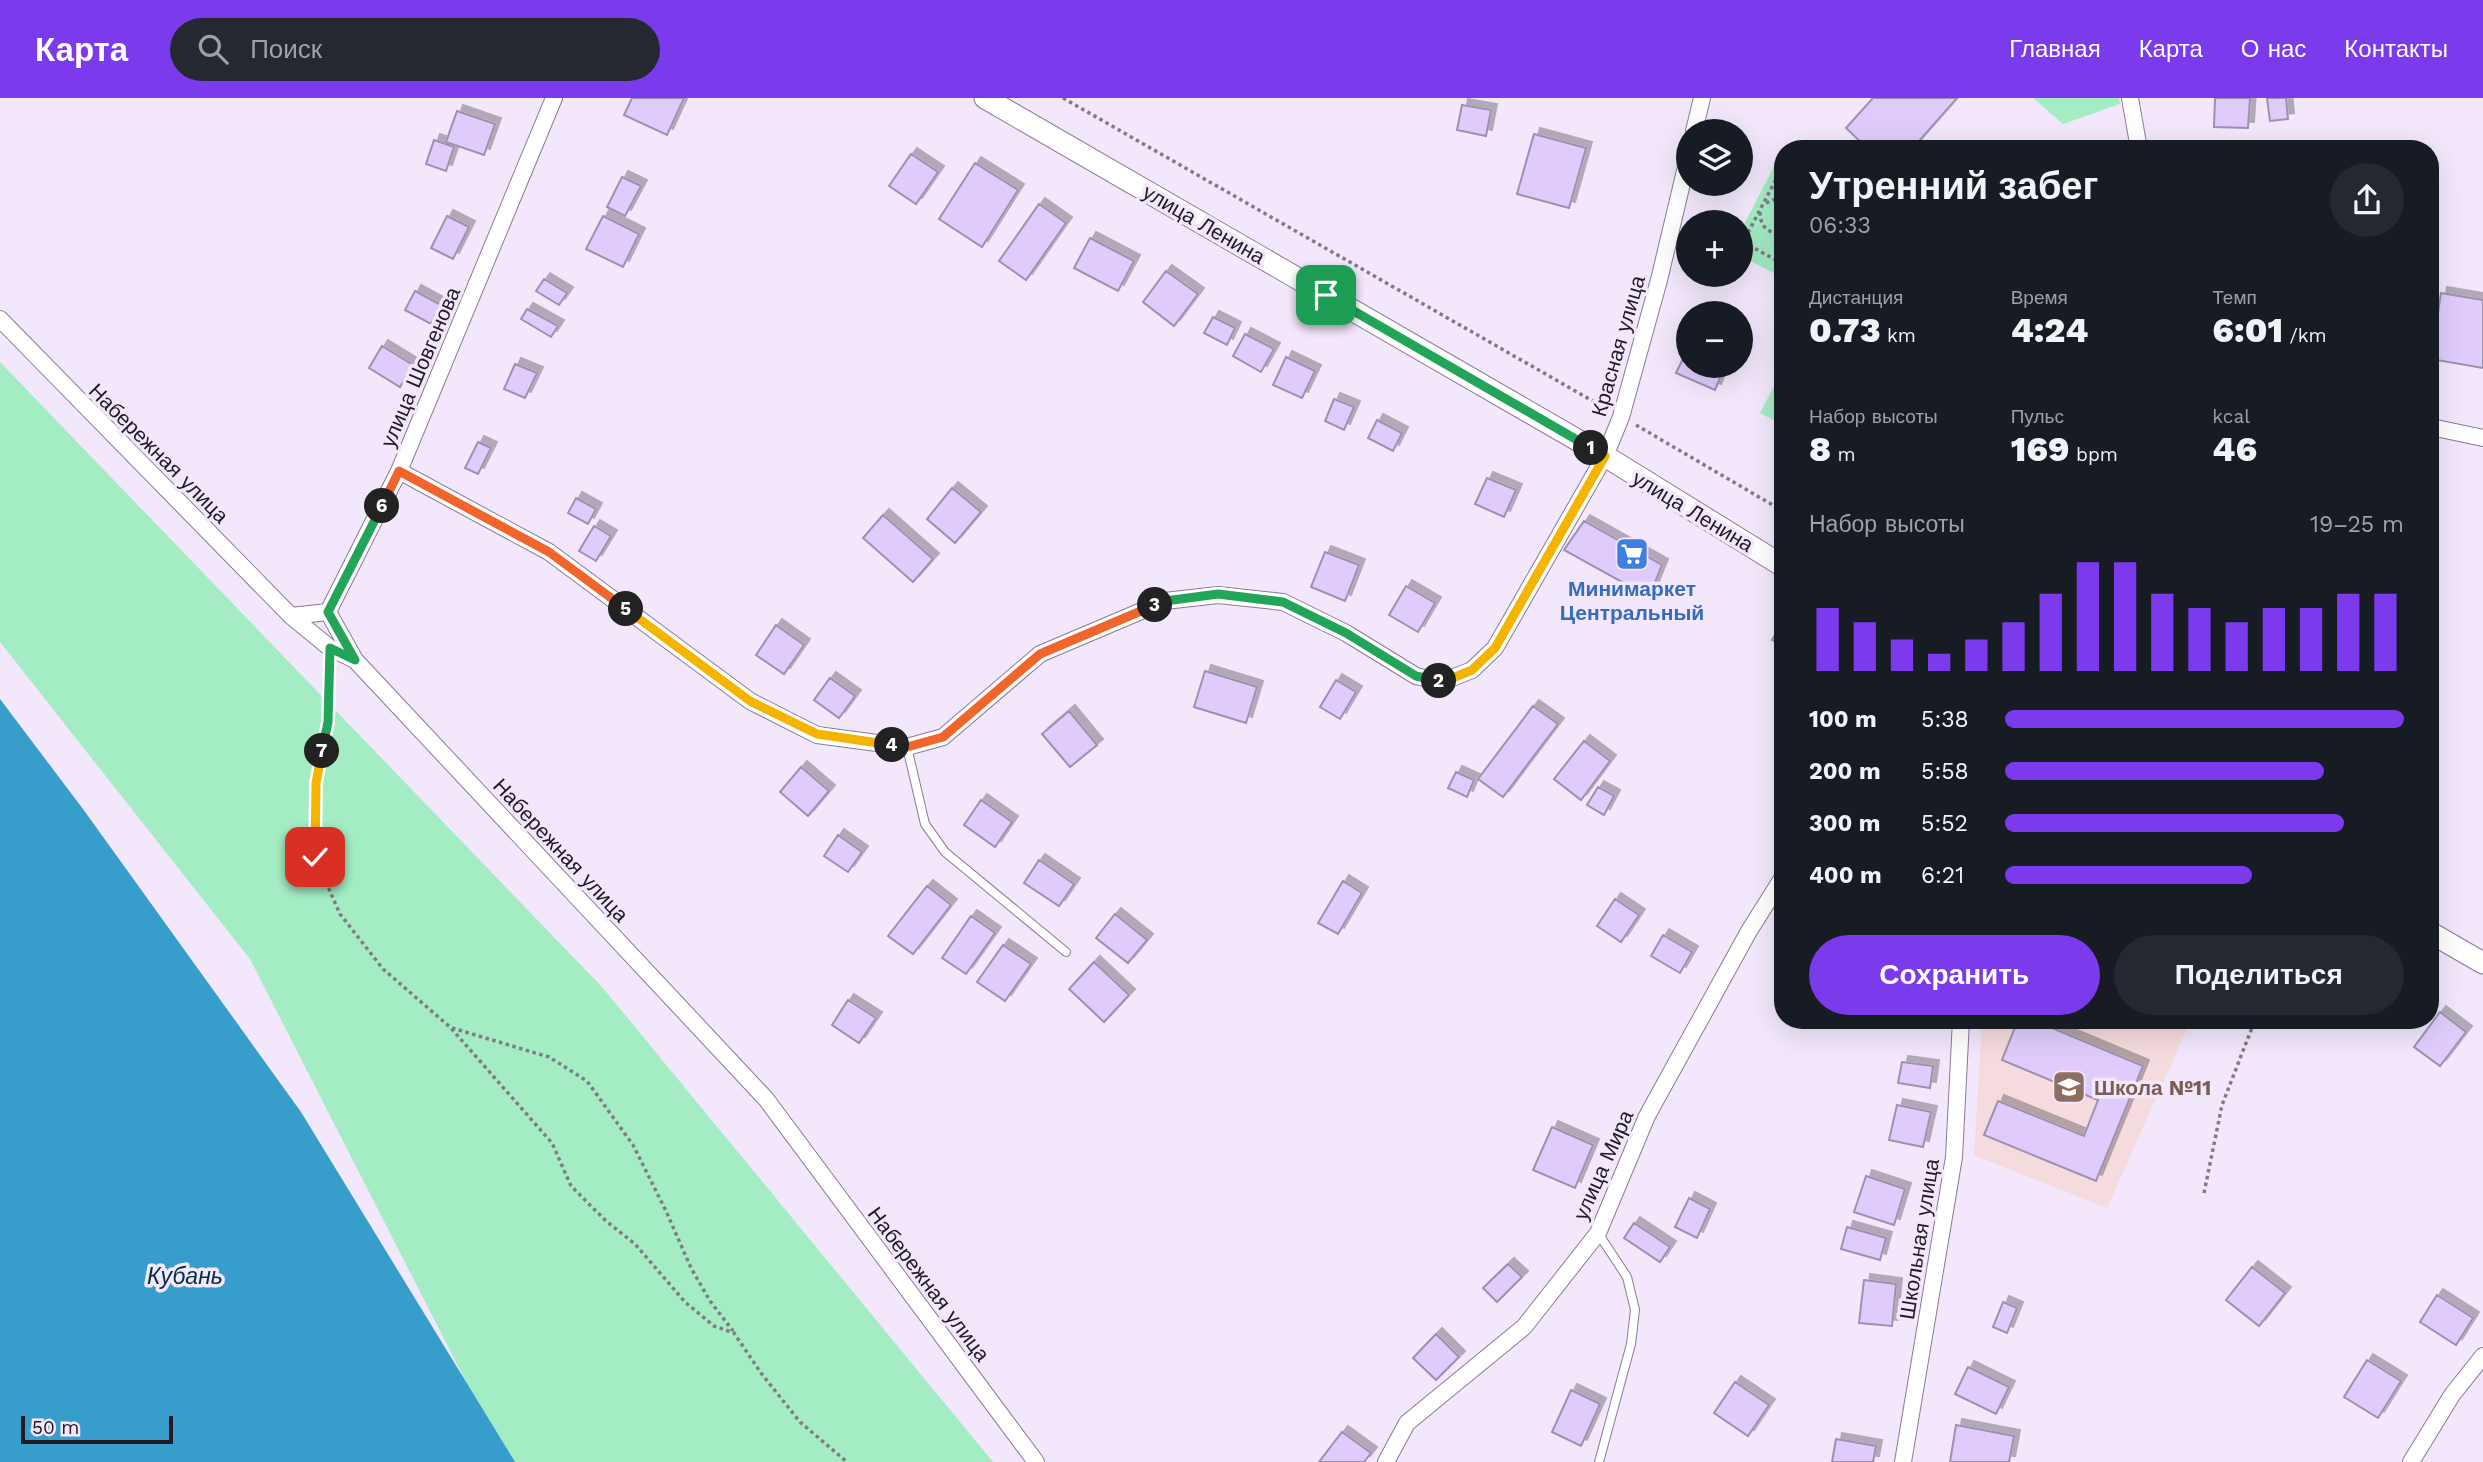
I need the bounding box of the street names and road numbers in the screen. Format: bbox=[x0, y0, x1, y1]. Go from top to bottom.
street label: улица Ленина bbox=[1138, 179, 1270, 269]
street label: Красная улица bbox=[1586, 272, 1650, 419]
street label: улица Шовгенова bbox=[375, 283, 465, 451]
street label: Набережная улица bbox=[84, 378, 234, 528]
street label: улица Ленина bbox=[1628, 465, 1758, 557]
street label: Набережная улица bbox=[488, 773, 634, 927]
street label: улица Мира bbox=[1568, 1106, 1638, 1224]
street label: Школьная улица bbox=[1894, 1156, 1944, 1321]
street label: Набережная улица bbox=[863, 1202, 995, 1366]

